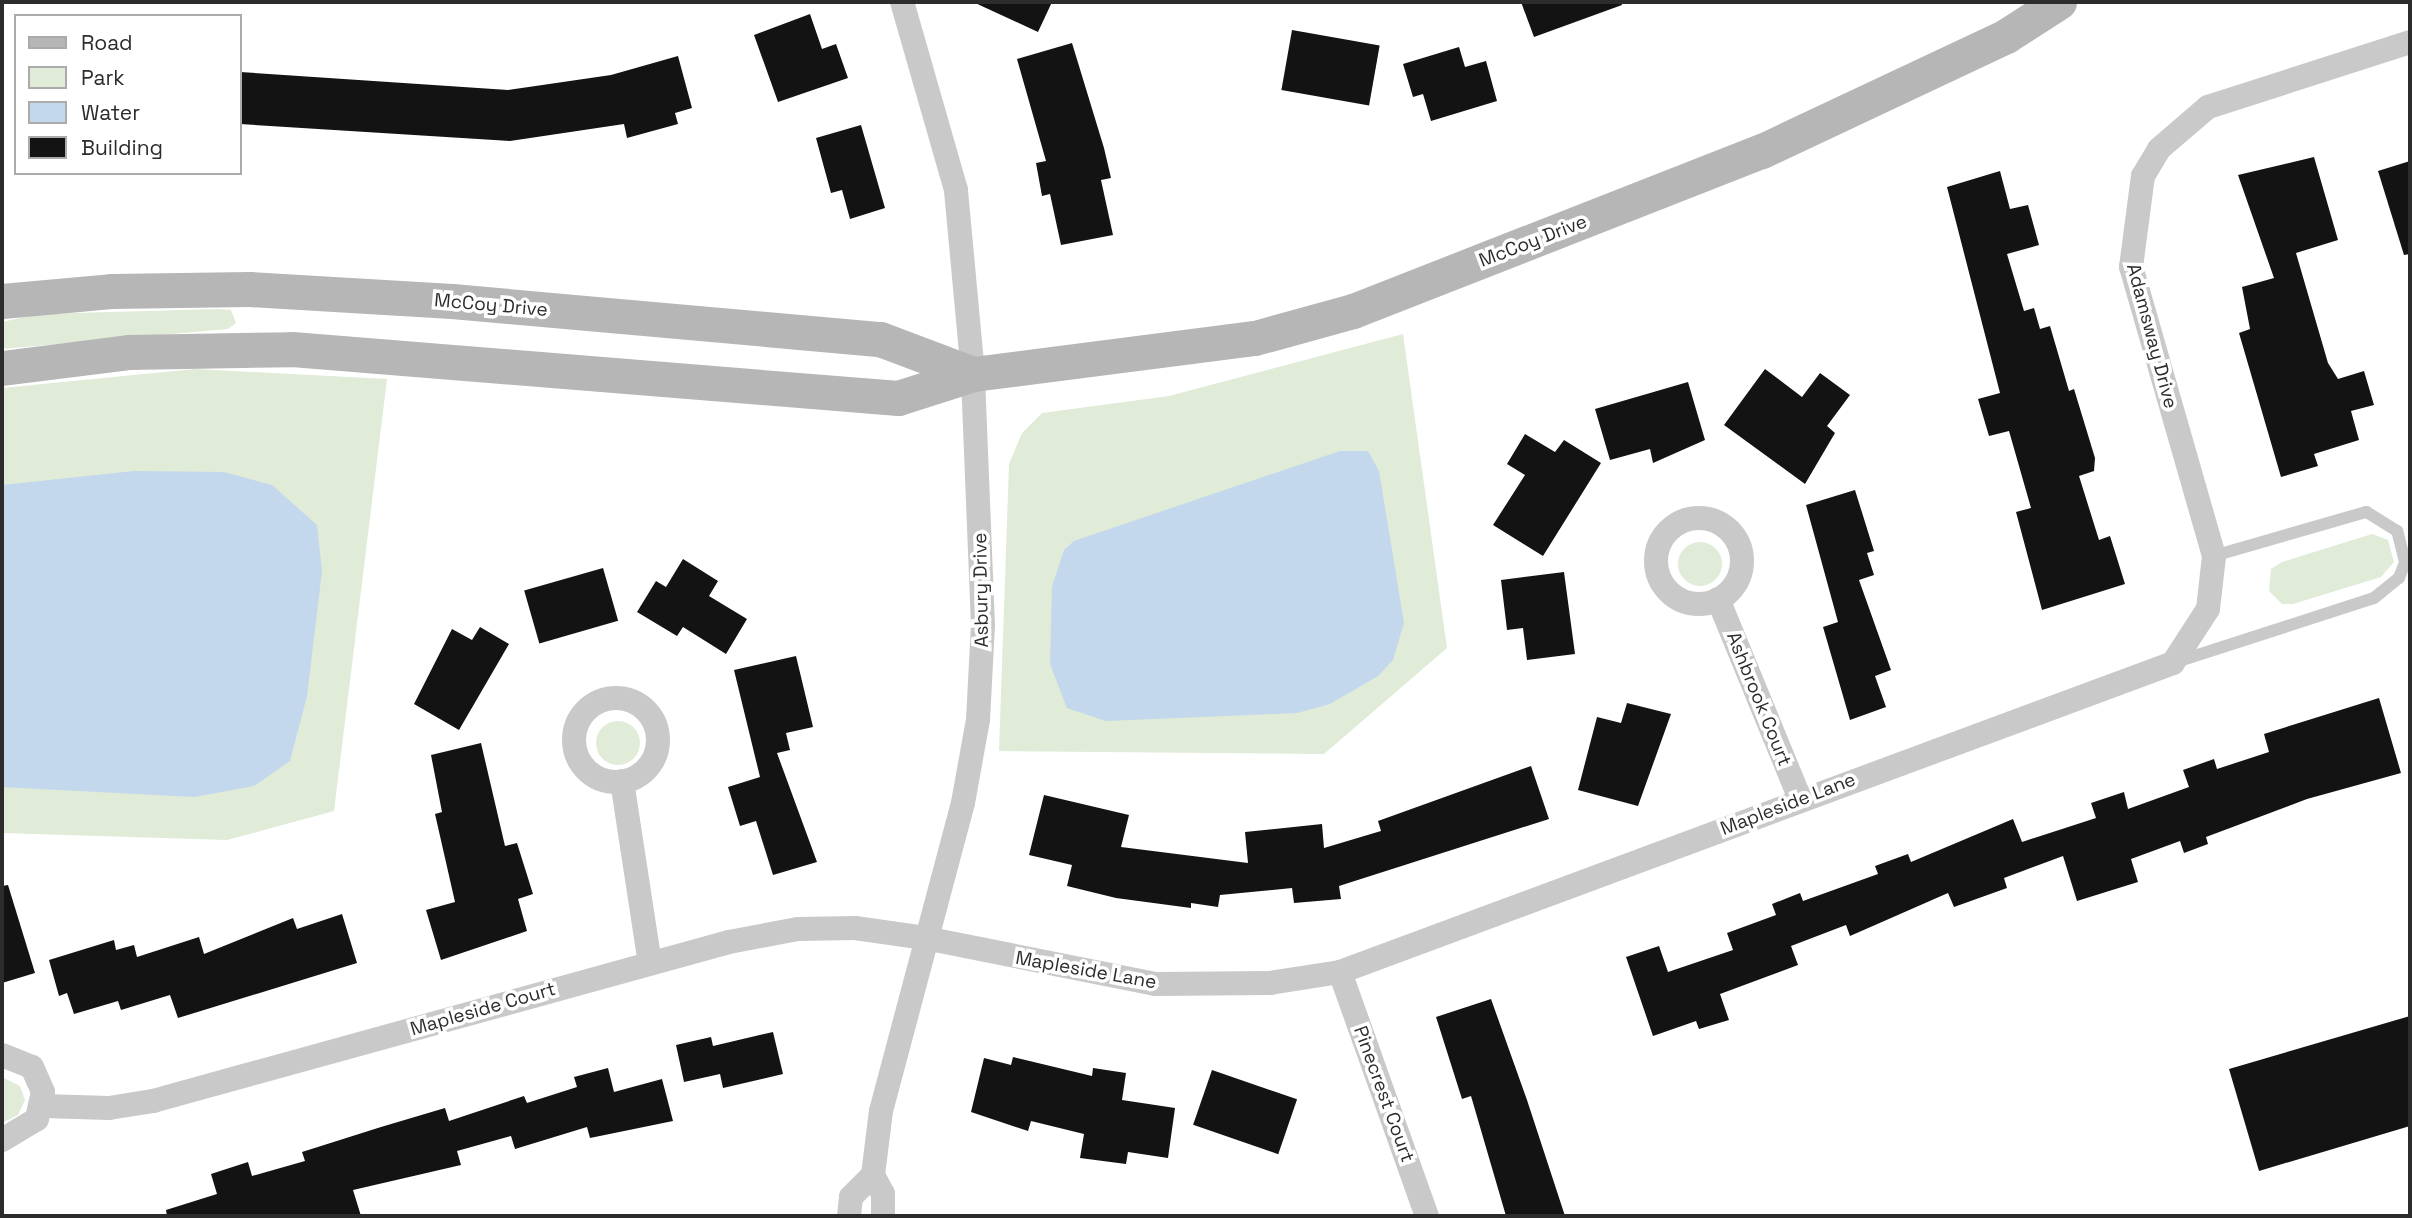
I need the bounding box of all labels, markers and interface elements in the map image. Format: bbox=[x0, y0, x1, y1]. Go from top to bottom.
legend bbox=[14, 14, 242, 175]
text: Road bbox=[81, 29, 133, 56]
text: Park bbox=[81, 64, 125, 91]
text: Water bbox=[81, 99, 140, 126]
text: Building bbox=[81, 134, 163, 161]
street label: McCoy Drive bbox=[1476, 210, 1590, 272]
street label: Adamsway Drive bbox=[2122, 261, 2182, 411]
street label: McCoy Drive bbox=[433, 289, 549, 321]
street label: Asbury Drive bbox=[969, 532, 993, 648]
street label: Ashbrook Court bbox=[1722, 629, 1796, 769]
street label: Mapleside Lane bbox=[1717, 768, 1859, 840]
street label: Mapleside Lane bbox=[1014, 946, 1158, 994]
street label: Mapleside Court bbox=[408, 977, 558, 1041]
street label: Pinecrest Court bbox=[1349, 1023, 1419, 1165]

